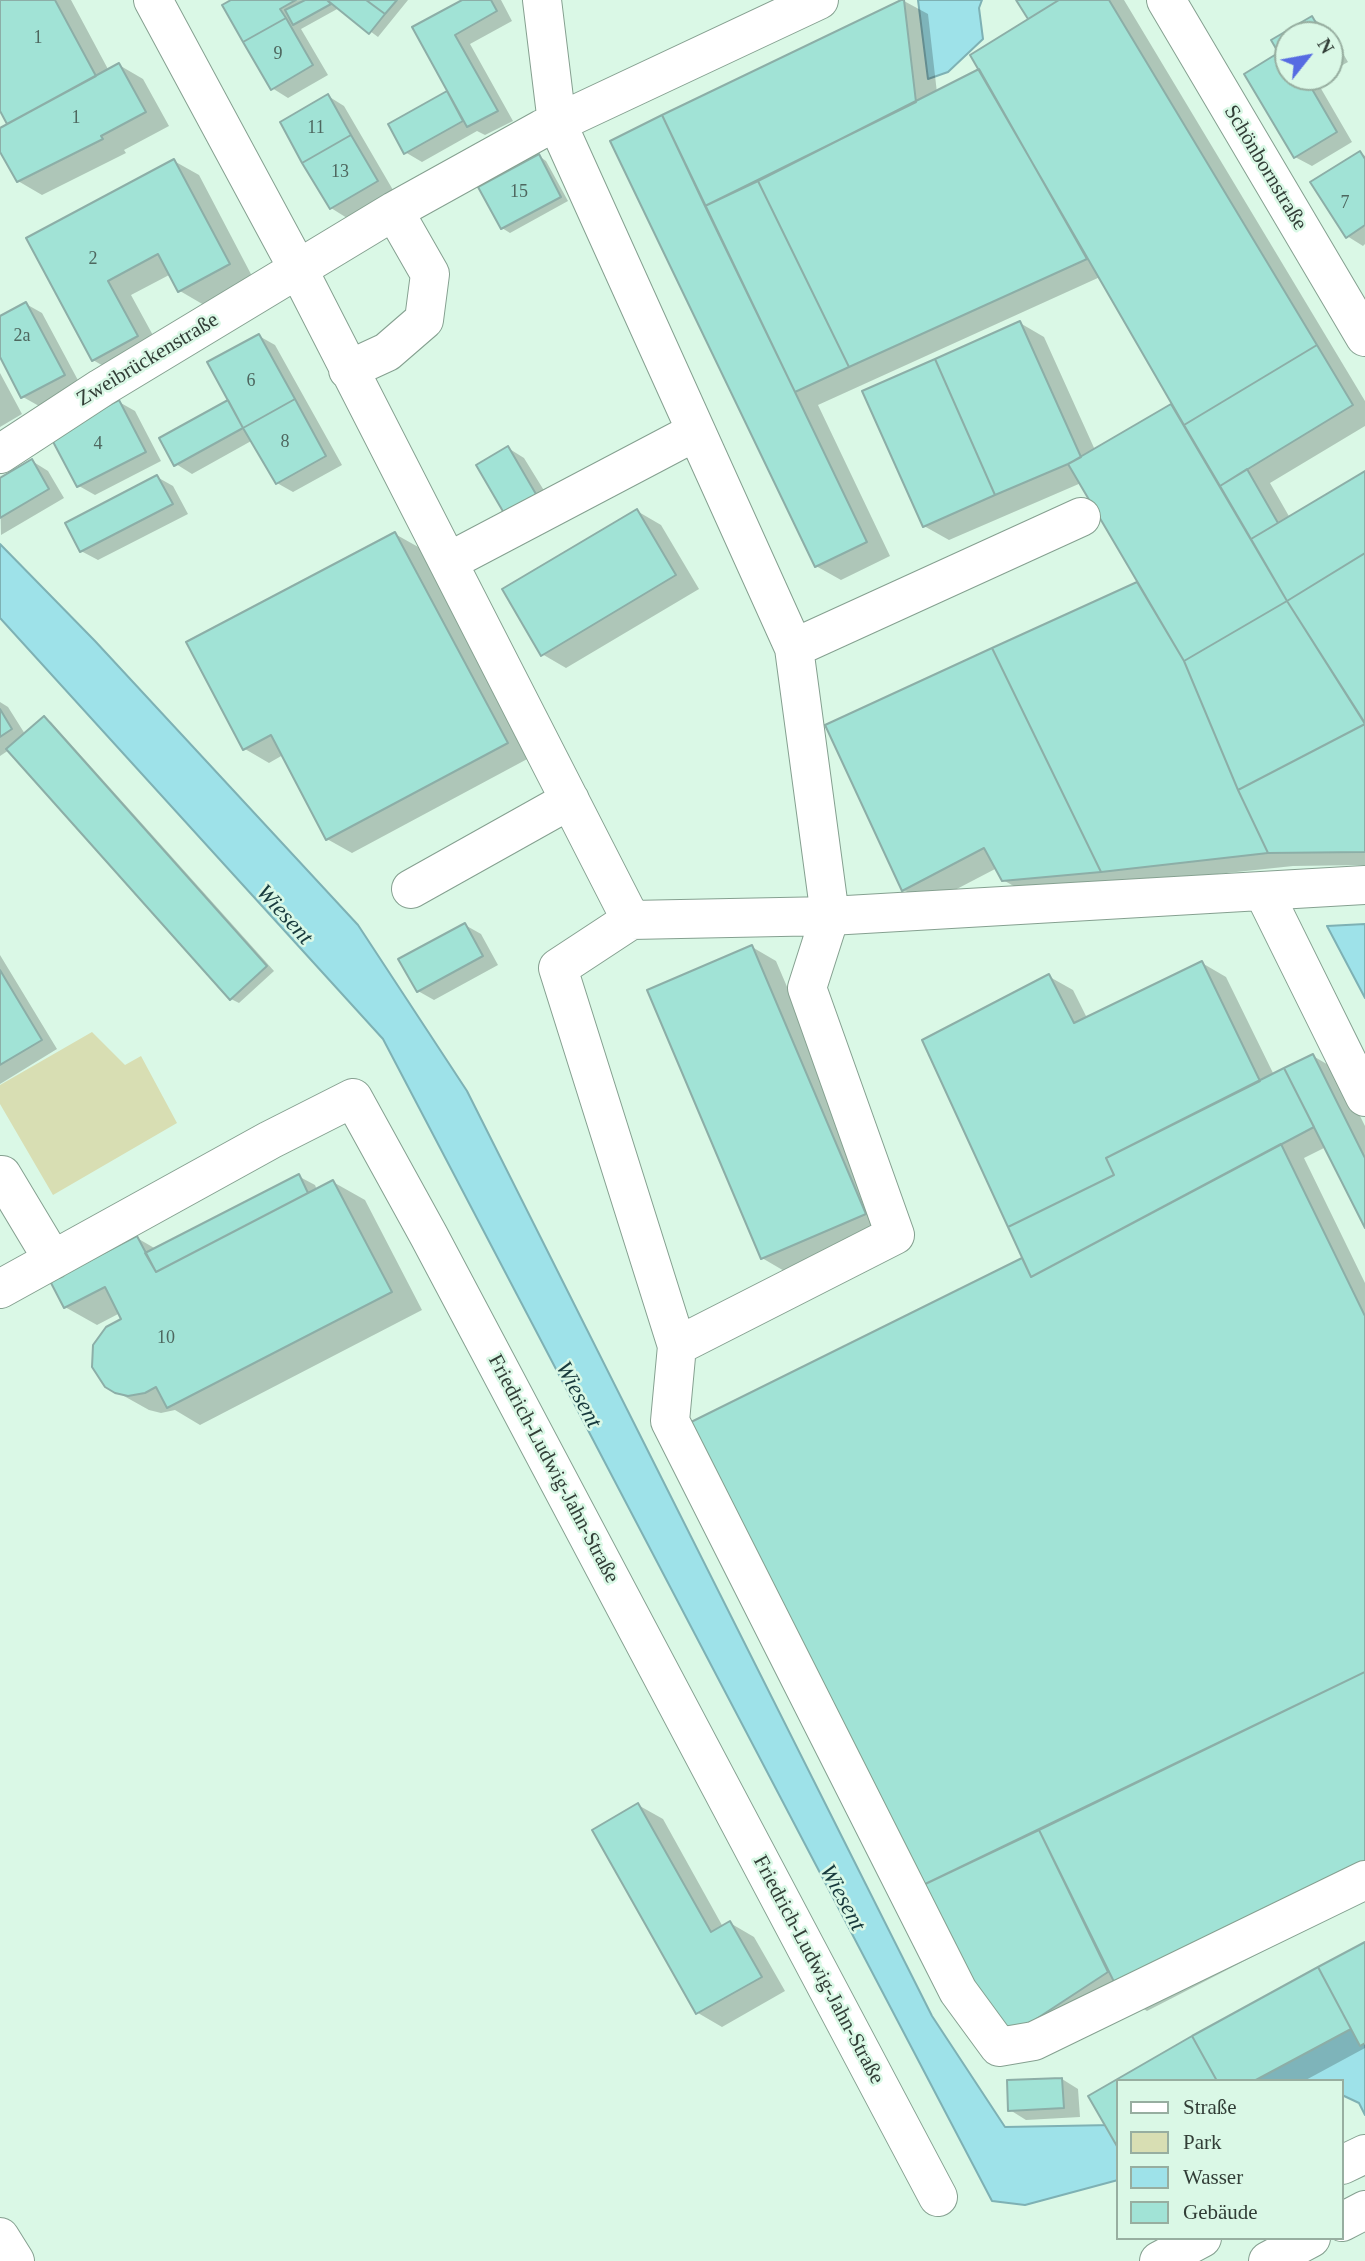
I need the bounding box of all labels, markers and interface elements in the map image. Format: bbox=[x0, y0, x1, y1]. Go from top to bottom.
north arrow bbox=[1274, 21, 1344, 91]
house number: 1 bbox=[34, 27, 43, 49]
text: N bbox=[1313, 35, 1338, 57]
house number: 9 bbox=[274, 43, 282, 65]
street label: Schönbornstraße bbox=[1218, 101, 1312, 235]
house number: 1 bbox=[72, 107, 80, 129]
house number: 11 bbox=[307, 117, 325, 139]
house number: 13 bbox=[331, 161, 349, 183]
house number: 15 bbox=[510, 181, 528, 203]
house number: 7 bbox=[1340, 192, 1350, 214]
house number: 2 bbox=[89, 248, 98, 270]
street label: Zweibrückenstraße bbox=[73, 308, 223, 412]
house number: 2a bbox=[14, 325, 30, 347]
house number: 6 bbox=[246, 370, 256, 392]
house number: 8 bbox=[280, 431, 290, 453]
house number: 4 bbox=[94, 433, 102, 455]
water label: Wiesent bbox=[250, 879, 318, 951]
house number: 10 bbox=[157, 1327, 175, 1349]
street label: Friedrich-Ludwig-Jahn-Straße bbox=[482, 1350, 624, 1588]
water label: Wiesent bbox=[549, 1357, 607, 1433]
street label: Friedrich-Ludwig-Jahn-Straße bbox=[747, 1851, 889, 2089]
water label: Wiesent bbox=[813, 1860, 871, 1936]
legend bbox=[1116, 2079, 1344, 2240]
text: Straße bbox=[1183, 2095, 1237, 2119]
text: Park bbox=[1183, 2130, 1222, 2154]
text: Wasser bbox=[1183, 2165, 1243, 2189]
text: Gebäude bbox=[1183, 2200, 1258, 2224]

